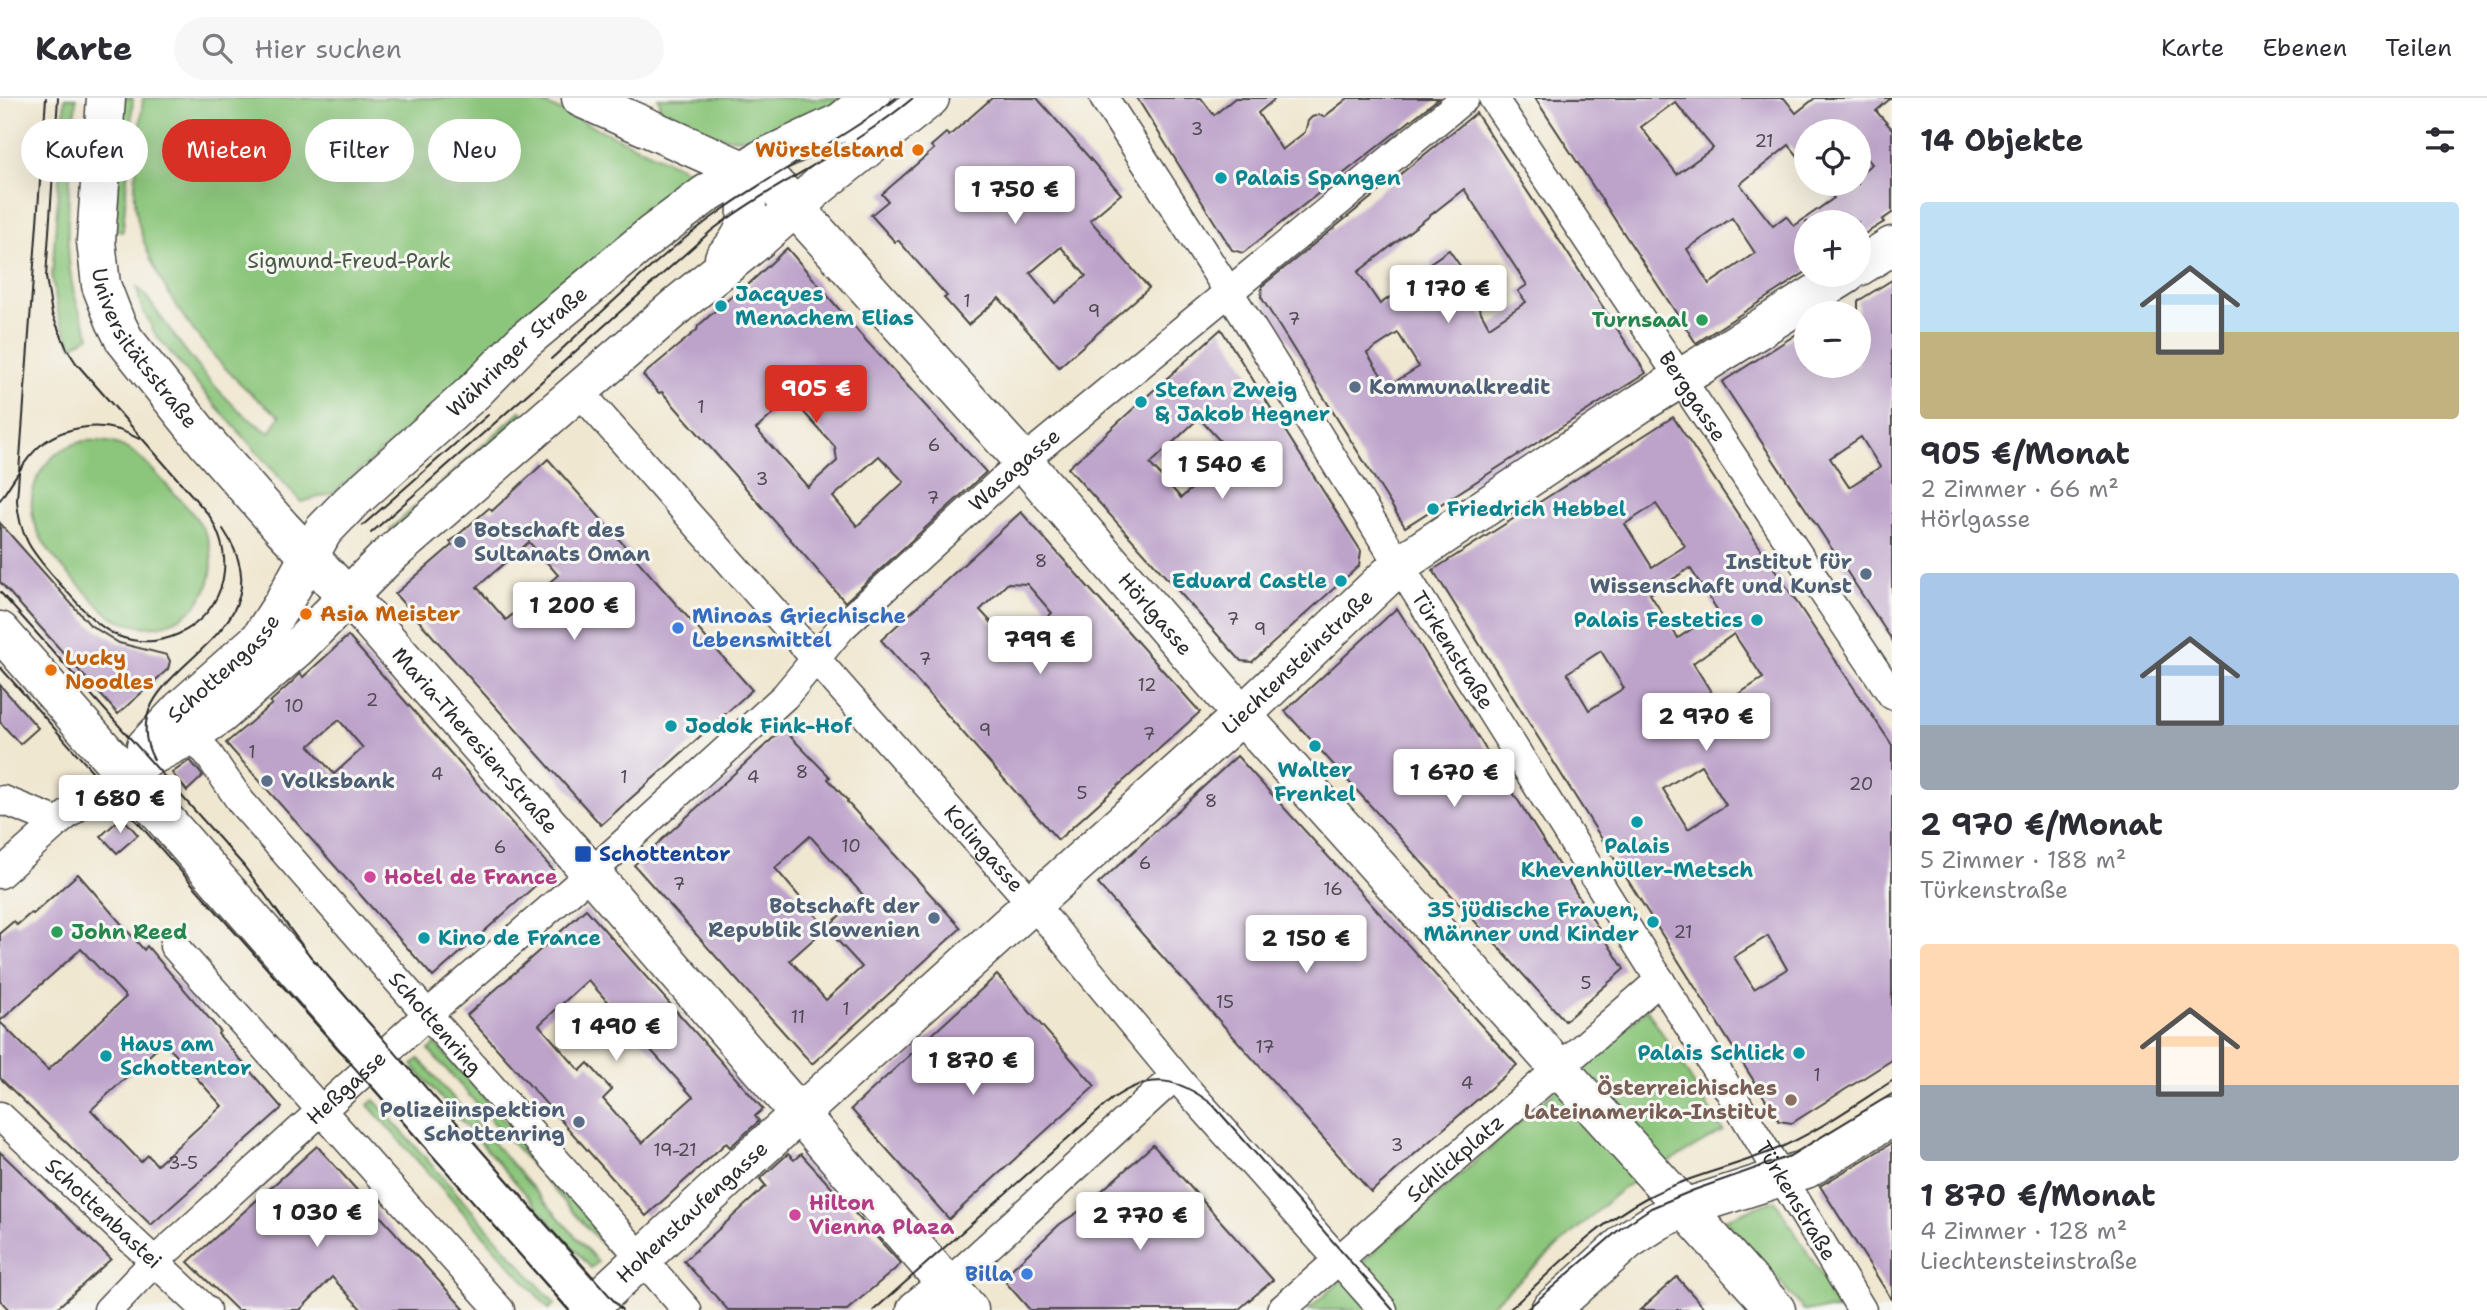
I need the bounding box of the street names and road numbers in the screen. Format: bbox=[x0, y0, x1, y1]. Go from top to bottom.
street label: Universitätsstraße bbox=[85, 267, 204, 434]
street label: Währinger Straße bbox=[441, 280, 593, 424]
street label: Berggasse bbox=[1652, 346, 1733, 447]
street label: Wasagasse bbox=[963, 422, 1066, 518]
street label: Hörlgasse bbox=[1111, 567, 1199, 662]
street label: Liechtensteinstraße bbox=[1216, 583, 1379, 741]
street label: Türkenstraße bbox=[1405, 585, 1500, 715]
street label: Schottengasse bbox=[161, 609, 286, 729]
street label: Maria-Theresien-Straße bbox=[386, 641, 564, 840]
street label: Kolingasse bbox=[938, 799, 1030, 898]
street label: Schottenring bbox=[382, 966, 488, 1081]
street label: Heßgasse bbox=[300, 1044, 392, 1131]
street label: Schlickplatz bbox=[1400, 1108, 1510, 1209]
street label: Hohenstaufengasse bbox=[610, 1135, 774, 1290]
street label: Türkenstraße bbox=[1749, 1136, 1843, 1266]
street label: Schottenbastei bbox=[39, 1152, 168, 1275]

